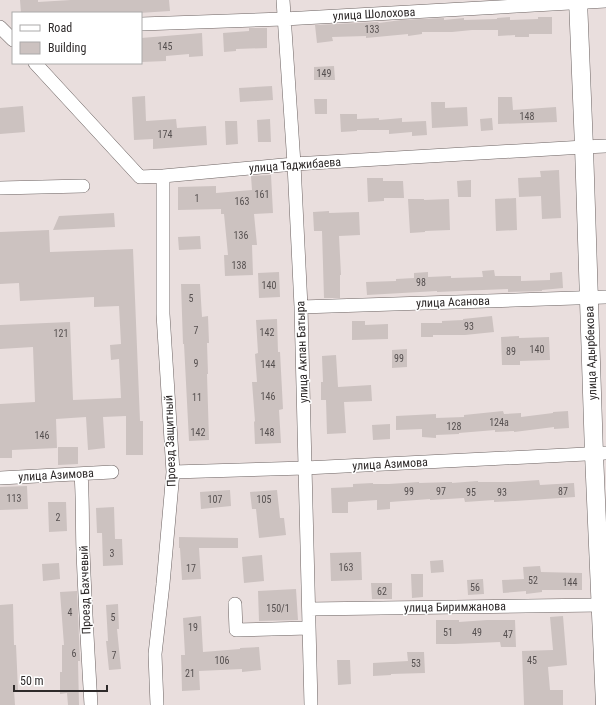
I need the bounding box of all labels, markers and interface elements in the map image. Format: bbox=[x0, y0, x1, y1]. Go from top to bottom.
street label: улица Шолохова bbox=[332, 5, 416, 23]
legend bbox=[12, 12, 142, 64]
text: Road bbox=[48, 21, 72, 35]
house number: 133 bbox=[365, 24, 379, 35]
text: Building bbox=[48, 41, 86, 55]
house number: 145 bbox=[158, 41, 172, 52]
house number: 149 bbox=[317, 68, 331, 79]
house number: 148 bbox=[520, 111, 534, 122]
house number: 174 bbox=[158, 129, 172, 140]
street label: улица Таджибаева bbox=[248, 155, 342, 175]
house number: 161 bbox=[255, 189, 269, 200]
house number: 1 bbox=[195, 193, 199, 204]
house number: 163 bbox=[235, 196, 249, 207]
house number: 136 bbox=[234, 230, 248, 241]
house number: 138 bbox=[232, 260, 246, 271]
house number: 98 bbox=[416, 277, 426, 288]
house number: 140 bbox=[262, 280, 276, 291]
house number: 5 bbox=[189, 293, 194, 304]
street label: улица Асанова bbox=[416, 294, 490, 310]
street label: улица Акпан Батыра bbox=[293, 300, 311, 403]
street label: улица Адырбекова bbox=[582, 305, 600, 400]
house number: 93 bbox=[464, 321, 474, 332]
house number: 7 bbox=[194, 325, 199, 336]
house number: 142 bbox=[260, 327, 274, 338]
house number: 121 bbox=[54, 328, 68, 339]
house number: 140 bbox=[530, 344, 544, 355]
house number: 89 bbox=[506, 346, 516, 357]
house number: 99 bbox=[394, 353, 404, 364]
house number: 9 bbox=[194, 358, 199, 369]
house number: 144 bbox=[261, 359, 275, 370]
house number: 146 bbox=[261, 391, 275, 402]
house number: 11 bbox=[192, 392, 202, 403]
street label: Проезд Защитный bbox=[161, 395, 179, 487]
house number: 124а bbox=[489, 417, 509, 428]
house number: 128 bbox=[447, 421, 461, 432]
house number: 142 bbox=[191, 427, 205, 438]
house number: 148 bbox=[260, 427, 274, 438]
house number: 146 bbox=[35, 430, 49, 441]
street label: улица Азимова bbox=[352, 455, 428, 473]
street label: улица Азимова bbox=[18, 466, 94, 484]
house number: 99 bbox=[404, 486, 414, 497]
house number: 97 bbox=[436, 486, 446, 497]
house number: 87 bbox=[558, 486, 568, 497]
house number: 95 bbox=[466, 487, 476, 498]
house number: 93 bbox=[497, 487, 507, 498]
house number: 113 bbox=[7, 493, 21, 504]
house number: 107 bbox=[208, 494, 222, 505]
house number: 105 bbox=[257, 494, 271, 505]
house number: 2 bbox=[56, 512, 61, 523]
street label: Проезд Бахчевый bbox=[76, 545, 94, 635]
house number: 3 bbox=[110, 548, 115, 559]
house number: 163 bbox=[339, 562, 353, 573]
house number: 17 bbox=[186, 563, 196, 574]
house number: 52 bbox=[528, 575, 538, 586]
house number: 144 bbox=[563, 577, 577, 588]
house number: 56 bbox=[470, 582, 480, 593]
house number: 62 bbox=[377, 586, 387, 597]
street label: улица Биримжанова bbox=[404, 599, 506, 615]
house number: 150/1 bbox=[266, 603, 290, 614]
house number: 4 bbox=[68, 607, 73, 618]
house number: 5 bbox=[111, 612, 116, 623]
house number: 19 bbox=[188, 622, 198, 633]
house number: 51 bbox=[443, 627, 453, 638]
house number: 49 bbox=[472, 627, 482, 638]
house number: 47 bbox=[503, 629, 513, 640]
house number: 6 bbox=[72, 648, 77, 659]
house number: 7 bbox=[112, 650, 117, 661]
house number: 106 bbox=[215, 655, 229, 666]
house number: 45 bbox=[527, 655, 537, 666]
house number: 53 bbox=[411, 658, 421, 669]
scale bar bbox=[14, 667, 107, 693]
house number: 21 bbox=[185, 668, 195, 679]
text: 50 m bbox=[20, 674, 44, 688]

